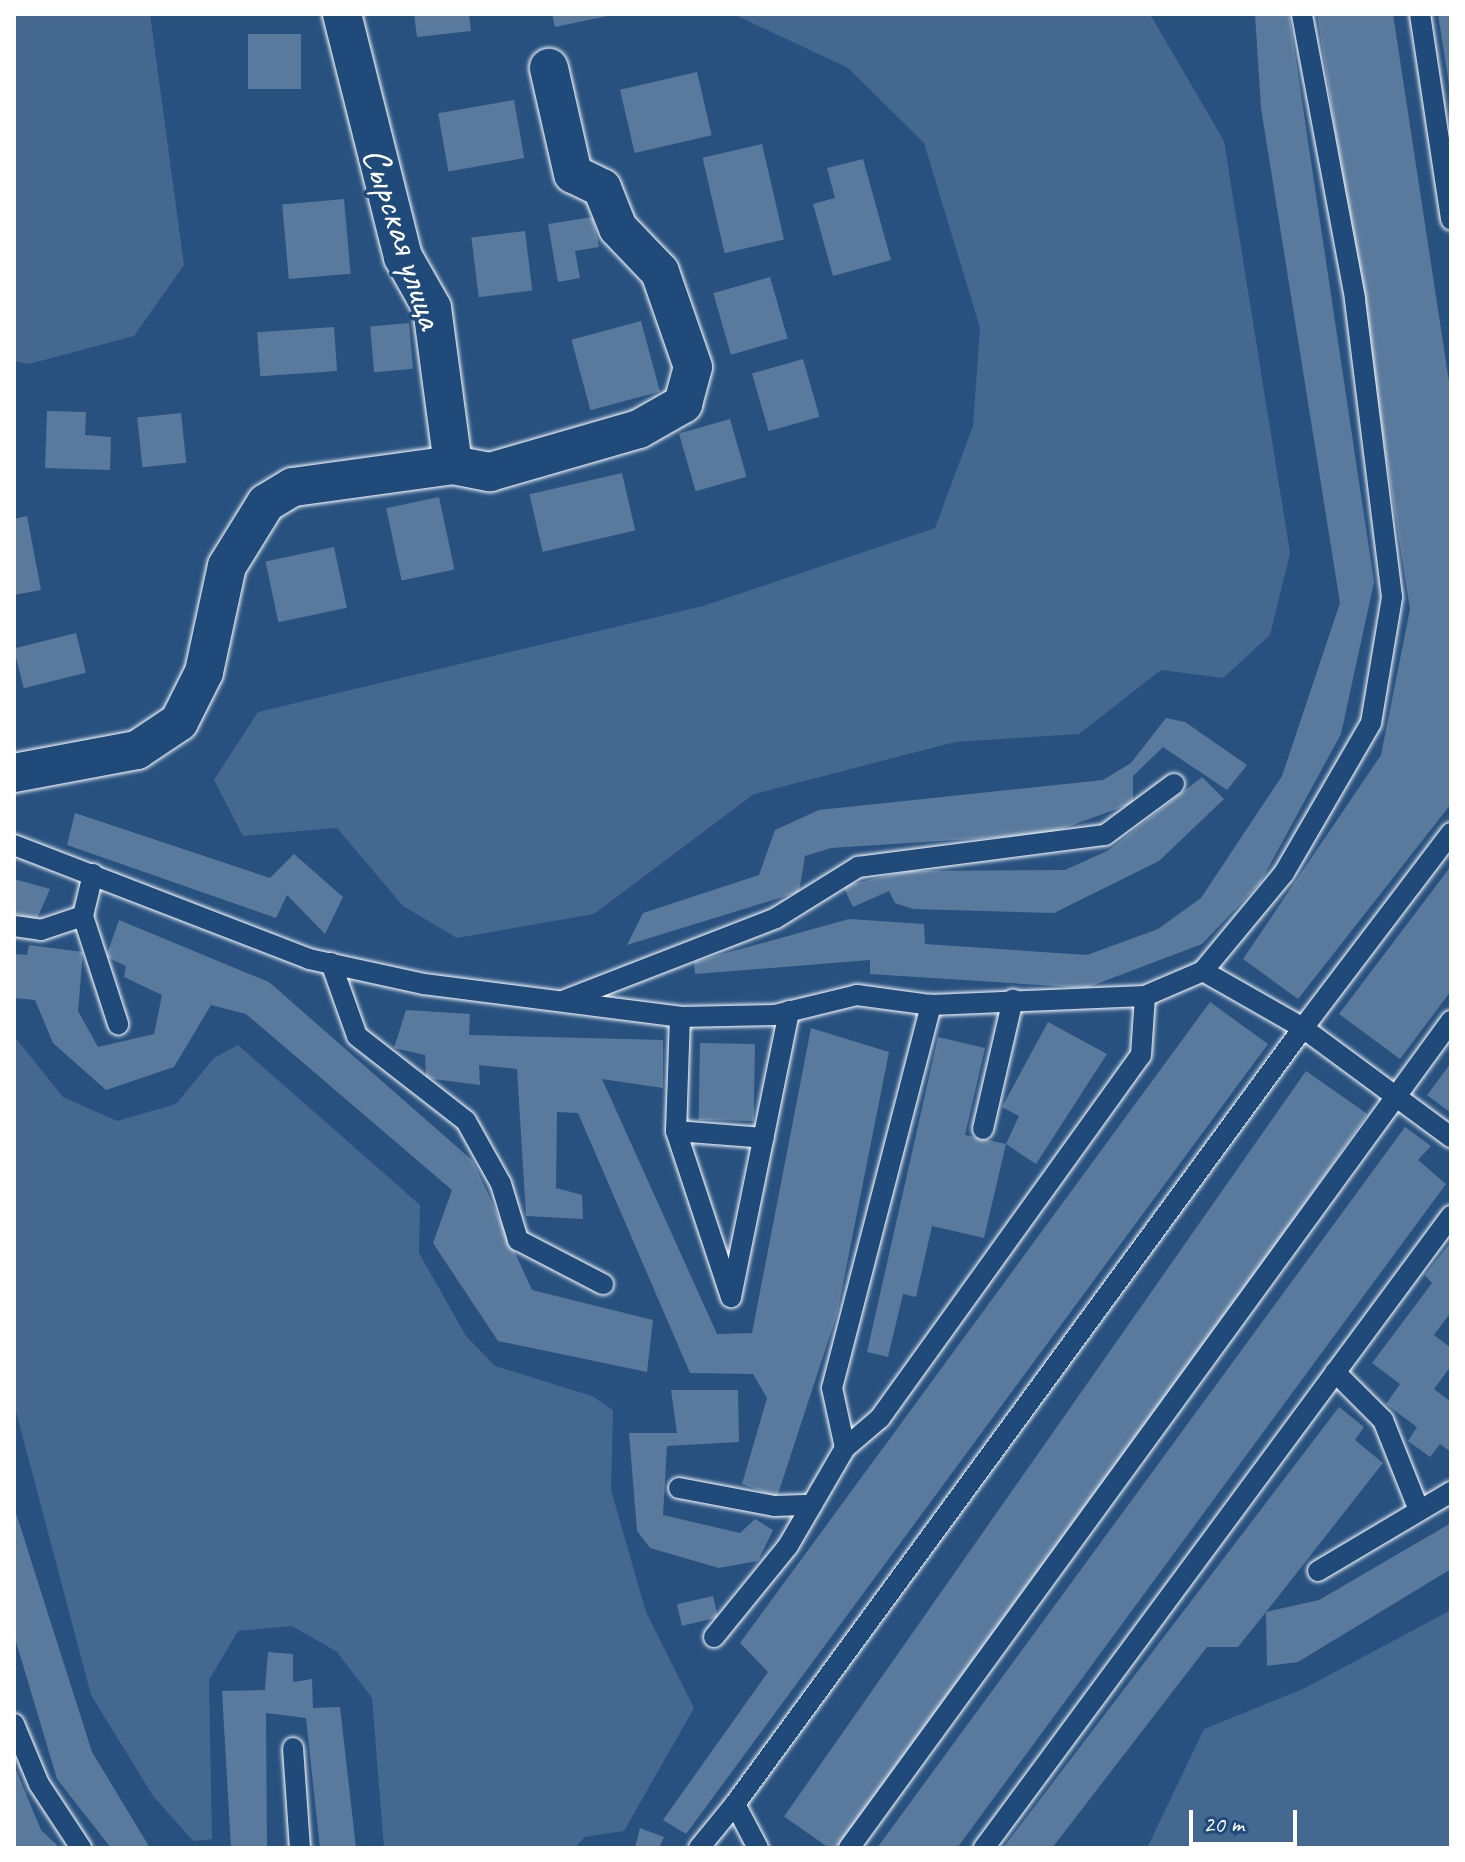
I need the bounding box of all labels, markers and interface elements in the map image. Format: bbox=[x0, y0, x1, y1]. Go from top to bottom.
street label: Сырская улица bbox=[352, 140, 454, 336]
scale bar bbox=[1193, 1794, 1301, 1844]
text: 20 m bbox=[1203, 1809, 1244, 1839]

